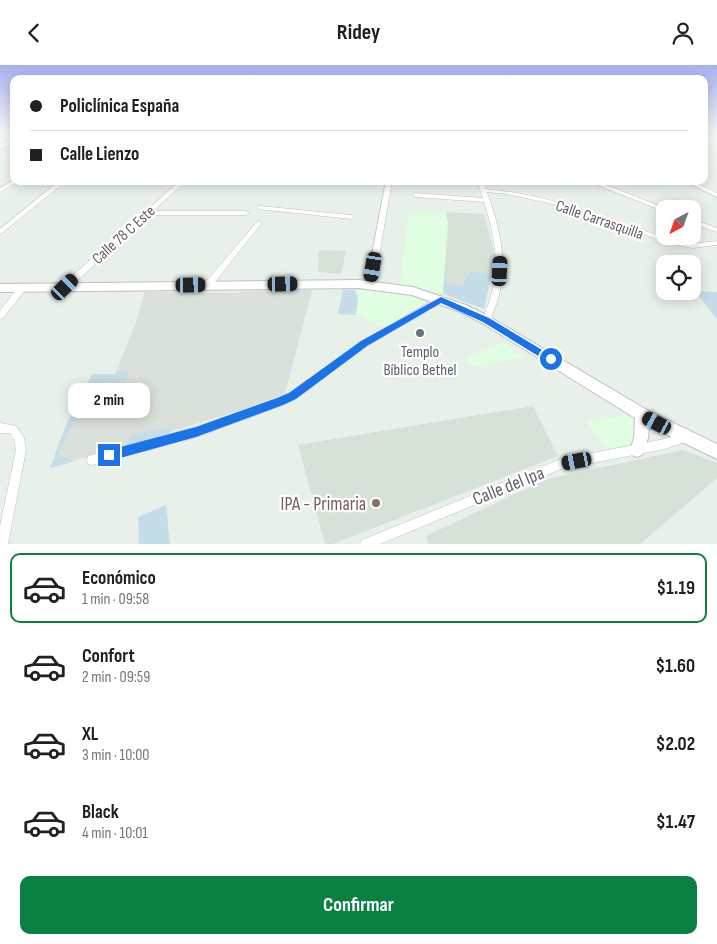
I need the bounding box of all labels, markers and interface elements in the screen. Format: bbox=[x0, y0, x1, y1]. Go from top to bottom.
icon: back bbox=[20, 19, 48, 47]
text: Ridey bbox=[337, 19, 380, 46]
icon: person bbox=[669, 19, 697, 47]
text: Policlínica España bbox=[60, 95, 179, 118]
text: Calle Lienzo bbox=[60, 143, 139, 166]
street label: Calle Carrasquilla bbox=[553, 197, 646, 244]
north arrow bbox=[656, 200, 701, 245]
map controls bbox=[656, 200, 701, 300]
street label: Calle 78 C Este bbox=[89, 202, 159, 268]
car bbox=[363, 251, 382, 283]
button: locate bbox=[656, 255, 701, 300]
car bbox=[491, 256, 508, 286]
car bbox=[48, 271, 81, 303]
car bbox=[267, 276, 298, 292]
car bbox=[175, 277, 206, 293]
marker: Templo Bíblico Bethel bbox=[414, 327, 426, 339]
place label: Templo Bíblico Bethel bbox=[383, 343, 457, 380]
route start bbox=[540, 348, 562, 370]
callout: 2 min bbox=[68, 383, 150, 417]
text: 2 min bbox=[94, 391, 124, 410]
car bbox=[640, 409, 673, 437]
route end bbox=[98, 444, 120, 466]
car bbox=[560, 451, 593, 471]
street label: Calle del Ipa bbox=[469, 462, 548, 511]
place label: IPA - Primaria bbox=[281, 493, 366, 516]
marker: IPA - Primaria bbox=[370, 497, 382, 509]
icon: car bbox=[22, 566, 67, 611]
text: Económico bbox=[82, 567, 156, 590]
text: $1.19 bbox=[656, 577, 695, 600]
text: 1 min · 09:58 bbox=[82, 590, 149, 609]
icon: car bbox=[22, 644, 67, 689]
text: Confort bbox=[82, 645, 135, 668]
text: $1.60 bbox=[655, 655, 695, 678]
text: 2 min · 09:59 bbox=[82, 668, 150, 687]
icon: car bbox=[22, 722, 67, 767]
text: XL bbox=[82, 723, 98, 746]
text: $2.02 bbox=[656, 733, 695, 756]
text: 3 min · 10:00 bbox=[82, 746, 149, 765]
icon: car bbox=[22, 800, 67, 845]
text: Black bbox=[82, 801, 119, 824]
text: $1.47 bbox=[656, 811, 695, 834]
text: 4 min · 10:01 bbox=[82, 824, 148, 843]
button: Confirmar bbox=[20, 876, 697, 934]

